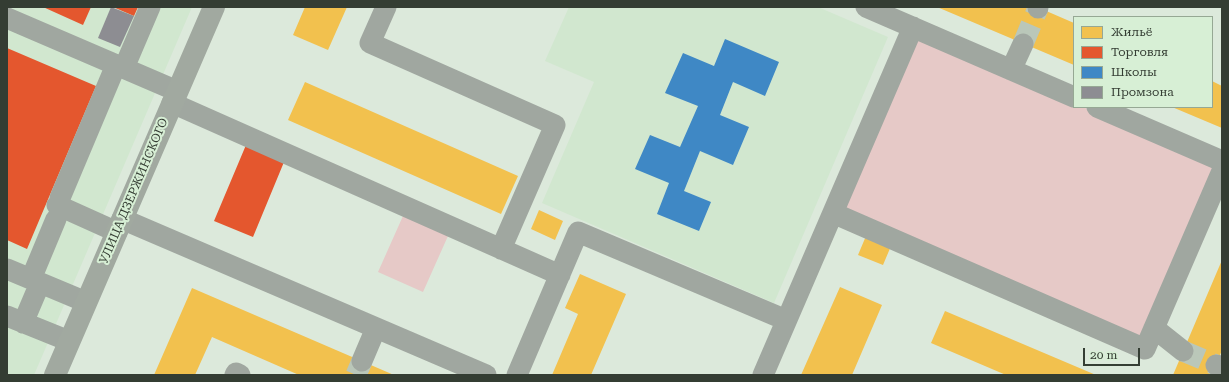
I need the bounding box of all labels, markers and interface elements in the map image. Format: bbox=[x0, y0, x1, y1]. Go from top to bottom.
legend bbox=[1073, 16, 1213, 108]
text: Жильё bbox=[1111, 25, 1152, 39]
text: Торговля bbox=[1111, 45, 1168, 59]
text: Школы bbox=[1111, 65, 1157, 79]
text: Промзона bbox=[1111, 85, 1174, 99]
street label: УЛИЦА ДЗЕРЖИНСКОГО bbox=[97, 116, 171, 266]
scale bar bbox=[1085, 340, 1142, 366]
text: 20 m bbox=[1090, 348, 1117, 362]

